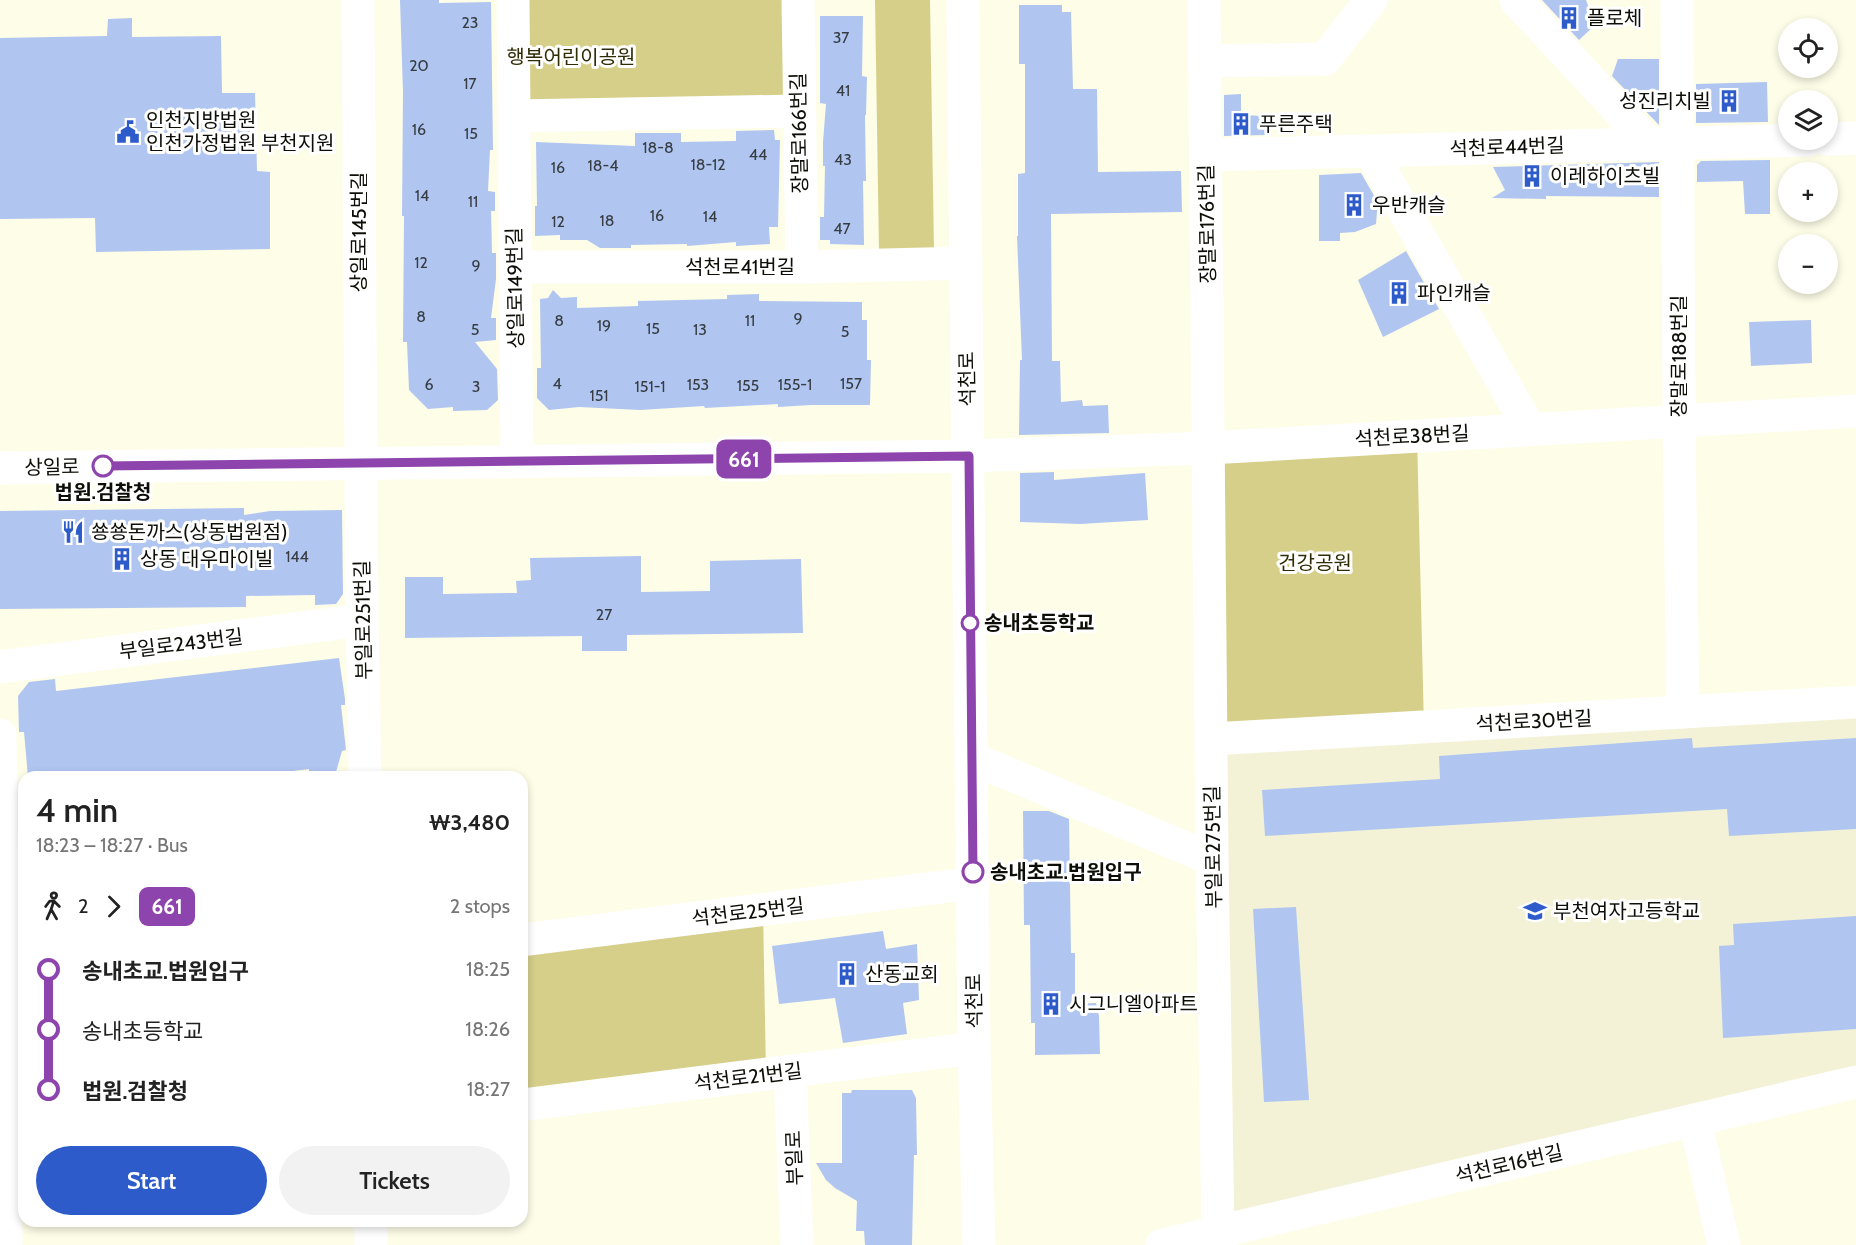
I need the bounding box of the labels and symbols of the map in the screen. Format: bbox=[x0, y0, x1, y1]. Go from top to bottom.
building icon: 플로체 bbox=[1556, 5, 1582, 31]
place label: 플로체 bbox=[1587, 6, 1642, 30]
house number: 23 bbox=[461, 13, 479, 32]
house number: 37 bbox=[833, 28, 849, 47]
park label: 행복어린이공원 bbox=[507, 45, 635, 69]
house number: 20 bbox=[409, 56, 429, 75]
street label: 장말로166번길 bbox=[786, 72, 812, 194]
house number: 17 bbox=[463, 74, 477, 93]
house number: 41 bbox=[836, 81, 850, 100]
building icon: 성진리치빌 bbox=[1716, 88, 1742, 114]
place label: 성진리치빌 bbox=[1619, 89, 1711, 113]
place label: 인천지방법원 인천가정법원 부천지원 bbox=[146, 108, 335, 155]
building icon: 푸른주택 bbox=[1228, 111, 1254, 137]
place label: 푸른주택 bbox=[1259, 112, 1333, 136]
public building icon: 인천지방법원 인천가정법원 부천지원 bbox=[115, 119, 141, 145]
house number: 16 bbox=[412, 120, 426, 139]
house number: 15 bbox=[464, 124, 478, 143]
street label: 석천로44번길 bbox=[1449, 133, 1565, 161]
house number: 18-8 bbox=[642, 138, 674, 157]
house number: 44 bbox=[749, 145, 767, 164]
house number: 43 bbox=[834, 150, 852, 169]
house number: 18-12 bbox=[690, 155, 726, 174]
house number: 18-4 bbox=[588, 156, 618, 175]
house number: 16 bbox=[551, 158, 565, 177]
building icon: 이레하이츠빌 bbox=[1519, 163, 1545, 189]
street label: 장말로176번길 bbox=[1194, 164, 1220, 284]
place label: 이레하이츠빌 bbox=[1550, 164, 1660, 188]
street label: 상일로145번길 bbox=[347, 172, 371, 292]
house number: 14 bbox=[415, 186, 429, 205]
house number: 11 bbox=[468, 192, 478, 211]
building icon: 우반캐슬 bbox=[1341, 192, 1367, 218]
place label: 우반캐슬 bbox=[1372, 193, 1446, 217]
house number: 16 bbox=[650, 206, 664, 225]
house number: 14 bbox=[703, 207, 717, 226]
house number: 18 bbox=[600, 211, 614, 230]
house number: 12 bbox=[551, 212, 565, 231]
house number: 47 bbox=[833, 219, 851, 238]
street label: 상일로149번길 bbox=[502, 227, 528, 349]
house number: 12 bbox=[414, 253, 428, 272]
street label: 석천로41번길 bbox=[685, 255, 795, 279]
house number: 9 bbox=[471, 256, 481, 275]
building icon: 파인캐슬 bbox=[1386, 280, 1412, 306]
place label: 파인캐슬 bbox=[1417, 281, 1491, 305]
street label: 장말로188번길 bbox=[1667, 295, 1691, 417]
house number: 8 bbox=[416, 307, 426, 326]
house number: 9 bbox=[793, 309, 803, 328]
house number: 8 bbox=[554, 311, 564, 330]
house number: 11 bbox=[745, 311, 755, 330]
house number: 19 bbox=[597, 316, 611, 335]
house number: 15 bbox=[646, 319, 660, 338]
house number: 5 bbox=[471, 320, 479, 339]
house number: 13 bbox=[693, 320, 707, 339]
house number: 5 bbox=[841, 322, 849, 341]
street label: 석천로 bbox=[955, 351, 979, 407]
house number: 4 bbox=[552, 374, 562, 393]
house number: 157 bbox=[840, 374, 862, 393]
house number: 6 bbox=[424, 375, 434, 394]
house number: 153 bbox=[687, 375, 709, 394]
house number: 155-1 bbox=[778, 375, 812, 394]
house number: 155 bbox=[737, 376, 759, 395]
house number: 3 bbox=[472, 377, 480, 396]
house number: 151-1 bbox=[635, 377, 665, 396]
house number: 151 bbox=[589, 386, 609, 405]
street label: 석천로38번길 bbox=[1354, 421, 1470, 451]
line badge: 661 bbox=[710, 440, 778, 478]
street label: 상일로 bbox=[24, 455, 80, 479]
marker: 법원.검찰청 bbox=[92, 455, 114, 477]
place label: 법원.검찰청 bbox=[55, 480, 151, 504]
restaurant icon: 쑝쑝돈까스(상동법원점) bbox=[60, 519, 86, 545]
place label: 쑝쑝돈까스(상동법원점) bbox=[91, 520, 288, 544]
building icon: 상동 대우마이빌 bbox=[109, 546, 135, 572]
place label: 상동 대우마이빌 bbox=[140, 547, 273, 571]
house number: 144 bbox=[285, 547, 309, 566]
park label: 건강공원 bbox=[1278, 551, 1352, 575]
street label: 부일로251번길 bbox=[350, 560, 376, 680]
house number: 27 bbox=[596, 605, 612, 624]
place label: 송내초등학교 bbox=[984, 611, 1094, 635]
marker: 송내초등학교 bbox=[961, 614, 979, 632]
street label: 부일로243번길 bbox=[118, 624, 244, 664]
street label: 석천로30번길 bbox=[1475, 706, 1593, 736]
street label: 부일로275번길 bbox=[1200, 785, 1226, 909]
place label: 송내초교.법원입구 bbox=[990, 860, 1142, 884]
marker: 송내초교.법원입구 bbox=[962, 861, 984, 883]
street label: 석천로25번길 bbox=[690, 893, 806, 931]
school or university icon: 부천여자고등학교 bbox=[1522, 898, 1548, 924]
place label: 부천여자고등학교 bbox=[1553, 899, 1700, 923]
building icon: 산동교회 bbox=[834, 961, 860, 987]
place label: 산동교회 bbox=[865, 962, 939, 986]
street label: 석천로 bbox=[962, 973, 986, 1029]
building icon: 시그니엘아파트 bbox=[1038, 991, 1064, 1017]
place label: 시그니엘아파트 bbox=[1069, 992, 1198, 1016]
street label: 석천로21번길 bbox=[692, 1058, 804, 1096]
street label: 부일로 bbox=[781, 1130, 807, 1186]
street label: 석천로16번길 bbox=[1453, 1140, 1565, 1188]

